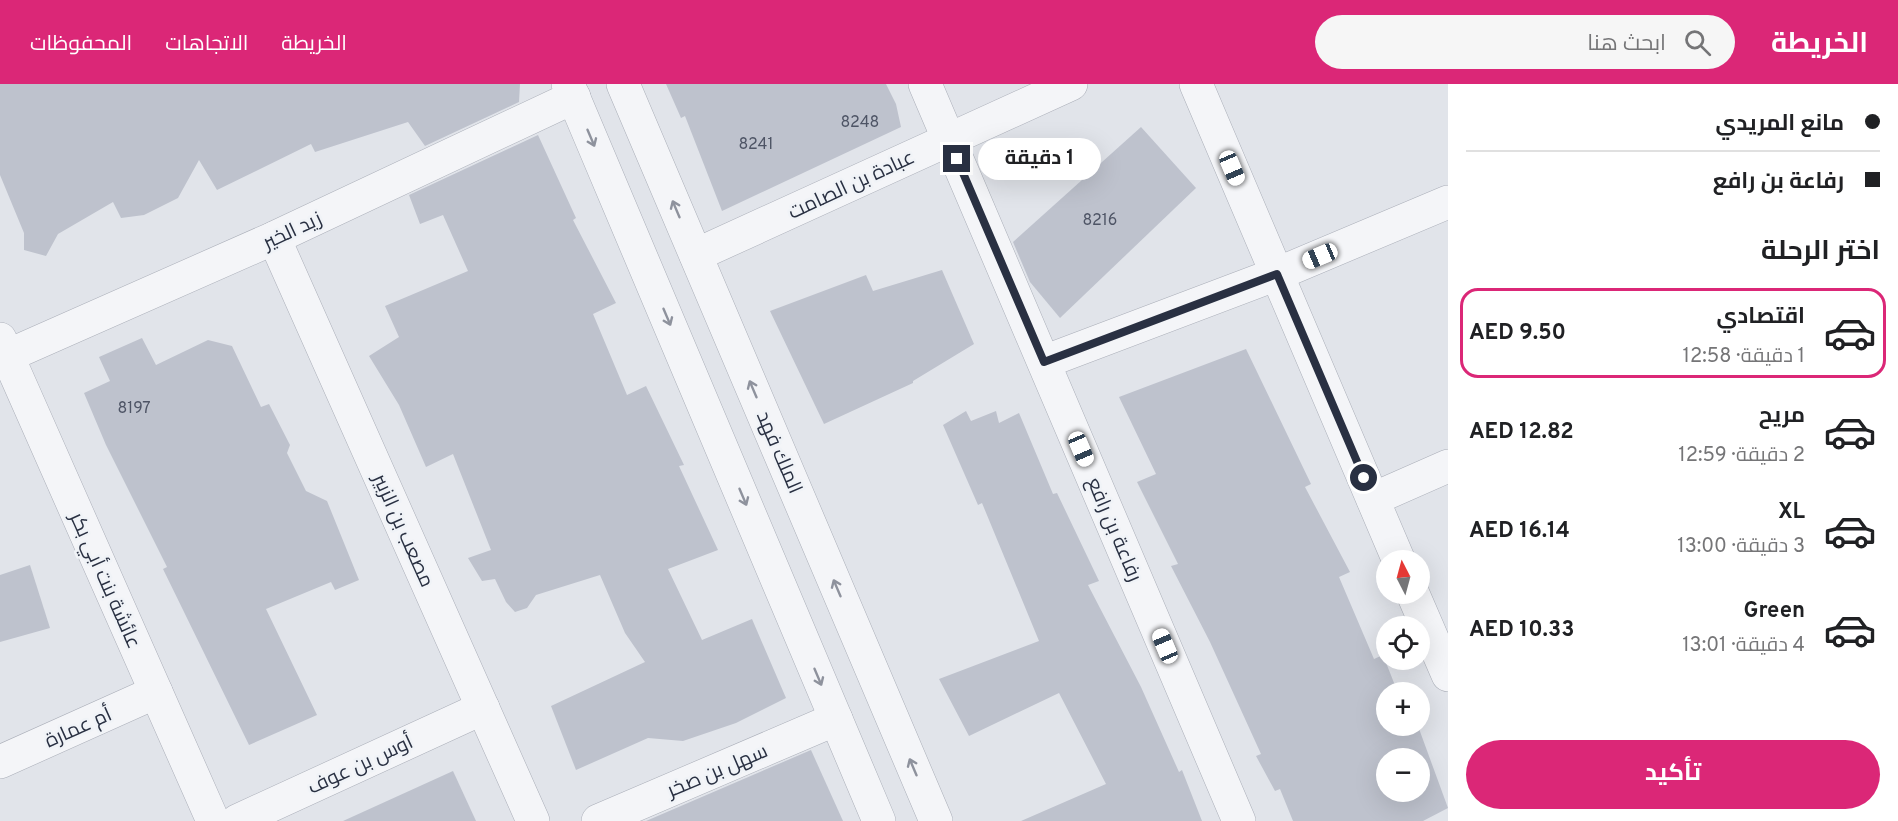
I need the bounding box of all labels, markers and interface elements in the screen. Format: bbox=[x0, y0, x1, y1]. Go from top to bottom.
search box bbox=[1315, 15, 1735, 69]
icon: search bbox=[1681, 26, 1714, 59]
text: الخريطة bbox=[1771, 27, 1868, 63]
text: المحفوظات bbox=[30, 31, 132, 58]
text: الاتجاهات bbox=[165, 31, 248, 58]
text: الخريطة bbox=[281, 31, 347, 58]
text: ابحث هنا bbox=[1587, 31, 1666, 58]
text: مانع المريدي bbox=[1716, 111, 1844, 138]
house number: 8248 bbox=[841, 113, 879, 133]
one-way arrow bbox=[586, 128, 597, 146]
house number: 8241 bbox=[739, 135, 774, 155]
callout: 1 دقيقة bbox=[978, 138, 1101, 180]
street label: عبادة بن الصامت bbox=[784, 145, 919, 226]
route end bbox=[943, 145, 970, 172]
text: 1 دقيقة bbox=[1005, 146, 1074, 172]
car bbox=[1217, 148, 1247, 188]
text: رفاعة بن رافع bbox=[1713, 169, 1844, 196]
one-way arrow bbox=[670, 201, 682, 219]
street label: زيد الخير bbox=[258, 207, 327, 257]
house number: 8216 bbox=[1083, 211, 1117, 231]
text: اختر الرحلة bbox=[1761, 235, 1880, 269]
car bbox=[1300, 241, 1340, 271]
text: اقتصادي bbox=[1716, 304, 1805, 331]
icon: car bbox=[1823, 306, 1877, 360]
one-way arrow bbox=[662, 308, 673, 326]
text: AED 9.50 bbox=[1469, 320, 1566, 347]
text: 1 دقيقة · 12:58 bbox=[1683, 344, 1805, 370]
one-way arrow bbox=[747, 380, 758, 398]
house number: 8197 bbox=[117, 399, 151, 419]
text: مريح bbox=[1759, 403, 1805, 430]
icon: car bbox=[1823, 405, 1877, 459]
street label: الملك فهد bbox=[749, 407, 807, 498]
text: AED 12.82 bbox=[1469, 419, 1574, 446]
car bbox=[1066, 429, 1096, 469]
text: 2 دقيقة · 12:59 bbox=[1678, 443, 1805, 469]
route start bbox=[1350, 464, 1377, 491]
street label: مصعب بن الزبير bbox=[365, 469, 439, 592]
street label: رفاعة بن رافع bbox=[1080, 474, 1147, 586]
one-way arrow bbox=[738, 487, 749, 506]
text: XL bbox=[1778, 499, 1805, 526]
icon: car bbox=[1823, 504, 1877, 558]
street label: عائشة بنت أبي بكر bbox=[61, 507, 147, 653]
text: AED 16.14 bbox=[1469, 518, 1570, 545]
text: 3 دقيقة · 13:00 bbox=[1677, 534, 1805, 560]
north arrow bbox=[1376, 550, 1430, 604]
map controls bbox=[1376, 550, 1430, 802]
one-way arrow bbox=[831, 579, 842, 597]
text: Green bbox=[1743, 598, 1805, 625]
icon: car bbox=[1823, 603, 1877, 657]
button: locate bbox=[1376, 616, 1430, 670]
text: AED 10.33 bbox=[1469, 617, 1574, 644]
car bbox=[1150, 626, 1180, 666]
text: 4 دقيقة · 13:01 bbox=[1682, 633, 1805, 659]
one-way arrow bbox=[813, 667, 824, 685]
button: + bbox=[1376, 682, 1430, 736]
street label: أم عمارة bbox=[41, 702, 116, 755]
street label: أوس بن عوف bbox=[304, 729, 418, 802]
street label: سهل بن صخر bbox=[663, 739, 772, 805]
button: تأكيد bbox=[1466, 740, 1880, 809]
button: − bbox=[1376, 748, 1430, 802]
one-way arrow bbox=[907, 758, 918, 777]

